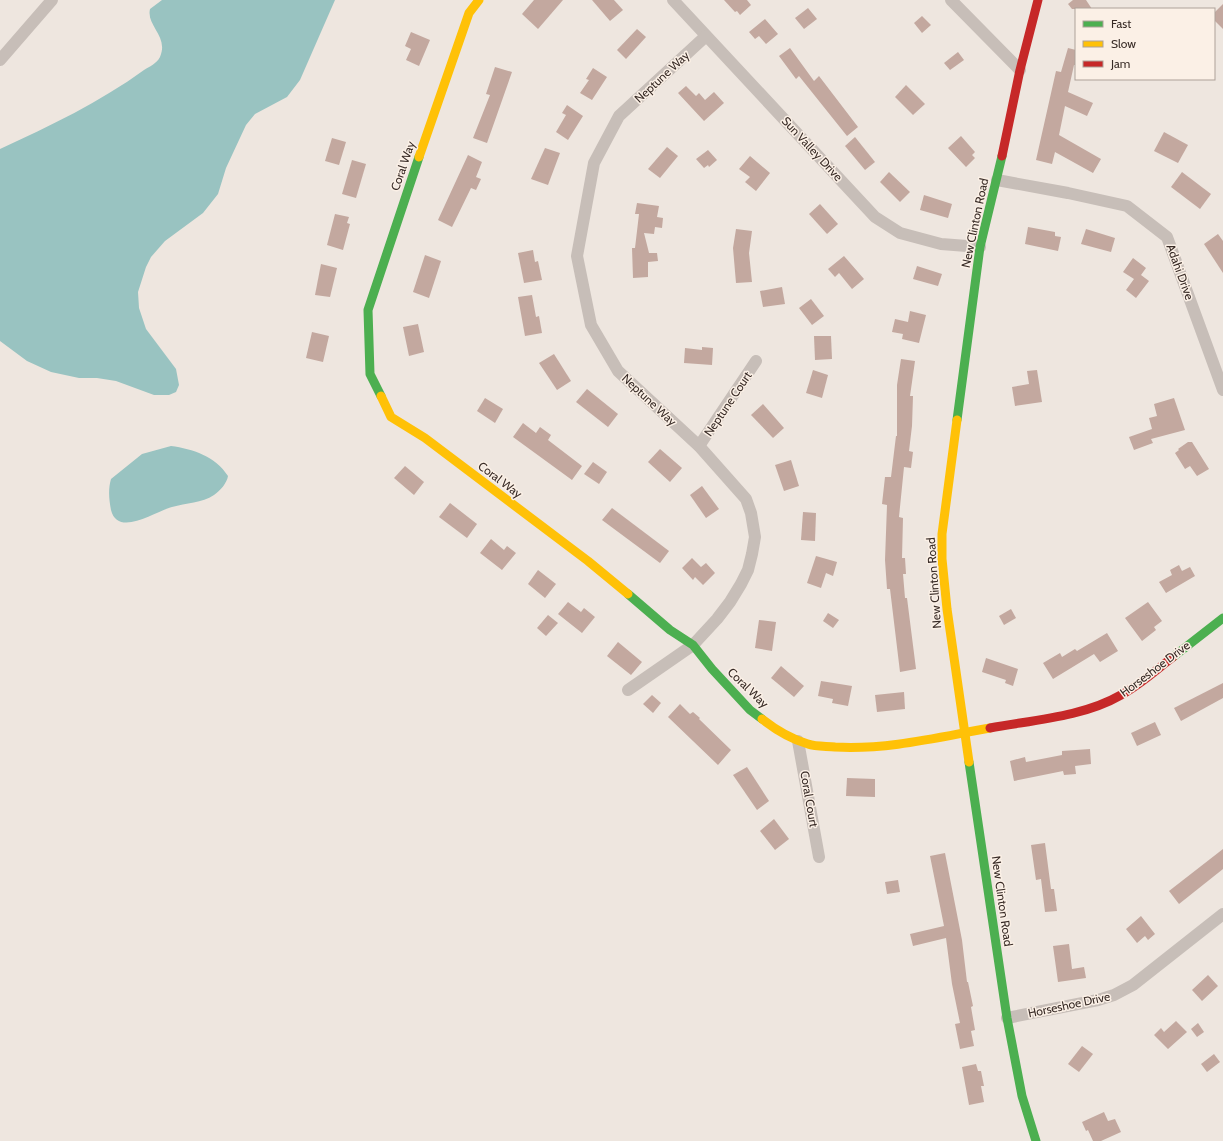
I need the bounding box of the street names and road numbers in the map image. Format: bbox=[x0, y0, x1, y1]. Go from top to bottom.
street label: Neptune Way bbox=[631, 47, 692, 106]
street label: Sun Valley Drive bbox=[779, 113, 846, 184]
street label: Coral Way bbox=[387, 139, 418, 193]
street label: New Clinton Road bbox=[958, 177, 991, 269]
street label: Adahi Drive bbox=[1163, 242, 1197, 302]
street label: Neptune Court bbox=[700, 368, 755, 439]
street label: Neptune Way bbox=[619, 370, 680, 429]
street label: Coral Way bbox=[475, 458, 525, 501]
street label: New Clinton Road bbox=[923, 537, 944, 629]
street label: Horseshoe Drive bbox=[1117, 637, 1193, 700]
street label: Coral Way bbox=[725, 664, 772, 711]
street label: Coral Court bbox=[797, 770, 822, 828]
street label: New Clinton Road bbox=[989, 855, 1016, 947]
street label: Horseshoe Drive bbox=[1026, 988, 1111, 1021]

